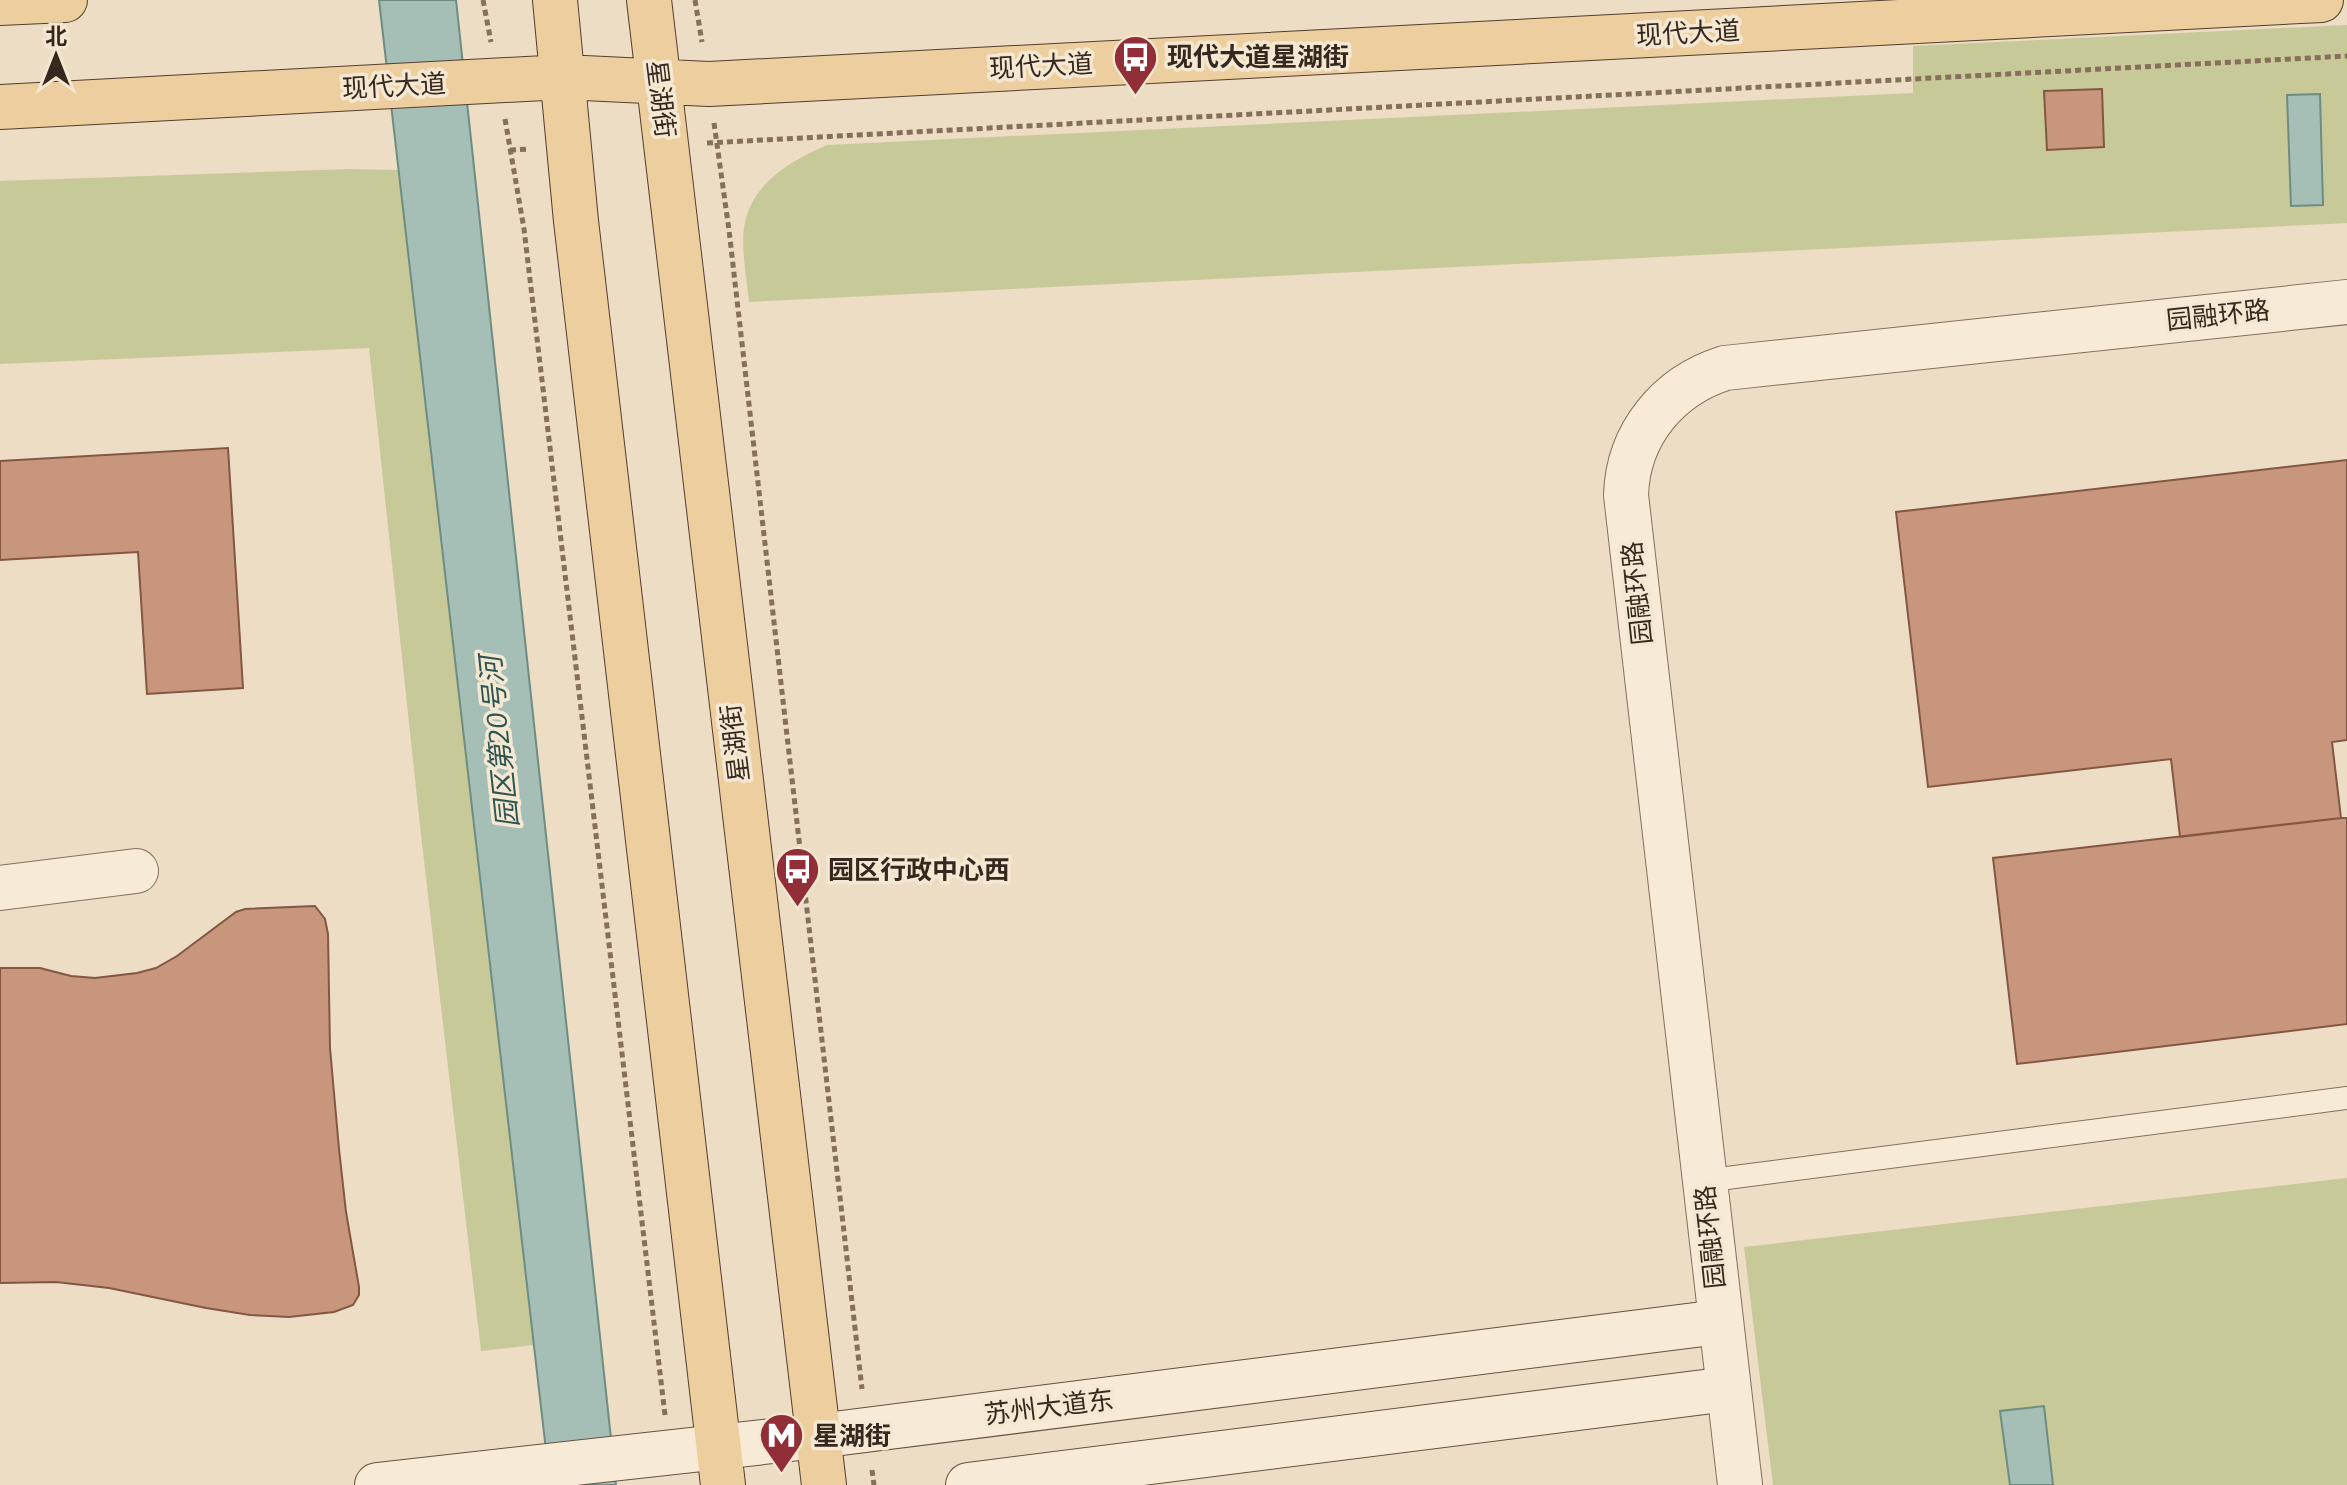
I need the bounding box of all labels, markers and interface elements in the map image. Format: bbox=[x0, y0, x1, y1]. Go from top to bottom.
street label: 现代大道 bbox=[1635, 15, 1741, 52]
north arrow bbox=[16, 16, 96, 96]
text: 北 bbox=[45, 23, 67, 50]
bus stop icon: 现代大道星湖街 bbox=[1112, 33, 1160, 96]
place label: 现代大道星湖街 bbox=[1167, 42, 1349, 73]
street label: 现代大道 bbox=[988, 48, 1094, 85]
street label: 星湖街 bbox=[640, 58, 681, 140]
street label: 现代大道 bbox=[341, 68, 447, 105]
street label: 园融环路 bbox=[2165, 295, 2271, 336]
street label: 园融环路 bbox=[1617, 540, 1658, 646]
water label: 园区第20号河 bbox=[474, 649, 525, 829]
street label: 星湖街 bbox=[715, 702, 756, 784]
bus stop icon: 园区行政中心西 bbox=[773, 846, 821, 909]
place label: 园区行政中心西 bbox=[828, 855, 1010, 886]
street label: 园融环路 bbox=[1690, 1184, 1731, 1290]
street label: 苏州大道东 bbox=[983, 1384, 1115, 1431]
metro station icon: 星湖街 bbox=[758, 1412, 806, 1475]
place label: 星湖街 bbox=[813, 1421, 891, 1452]

